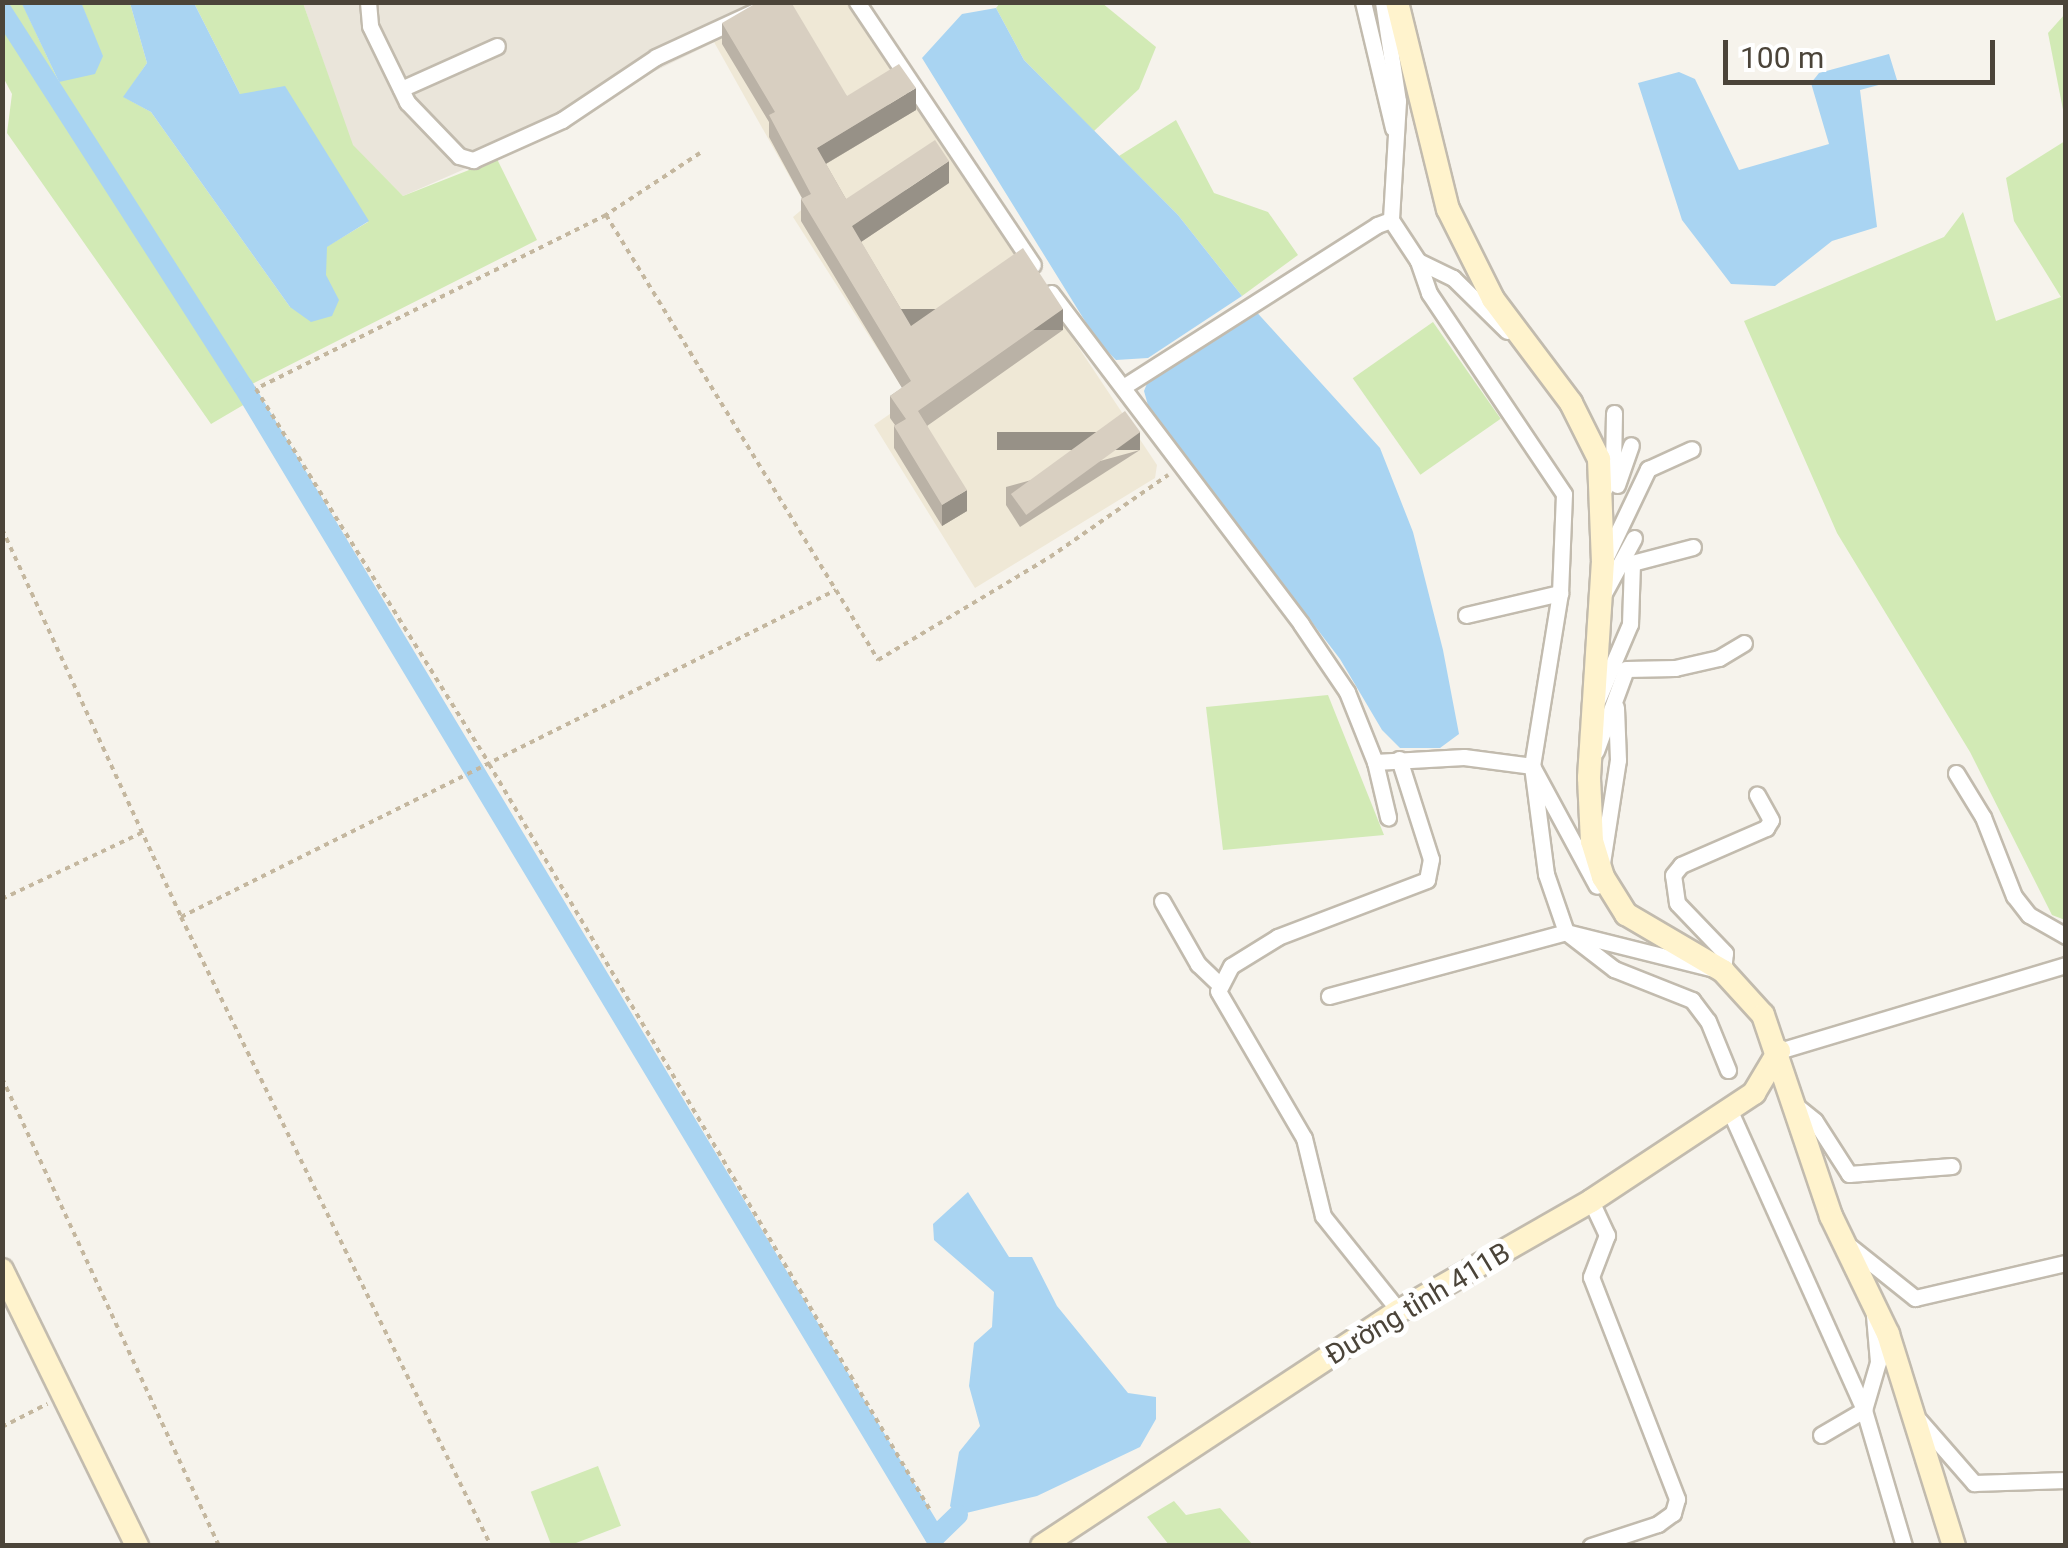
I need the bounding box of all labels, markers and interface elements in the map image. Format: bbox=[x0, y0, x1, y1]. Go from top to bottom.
scale bar bbox=[1728, 20, 2000, 82]
text: 100 m bbox=[1740, 40, 1824, 75]
street label: Đường tỉnh 411B bbox=[1320, 1236, 1516, 1372]

